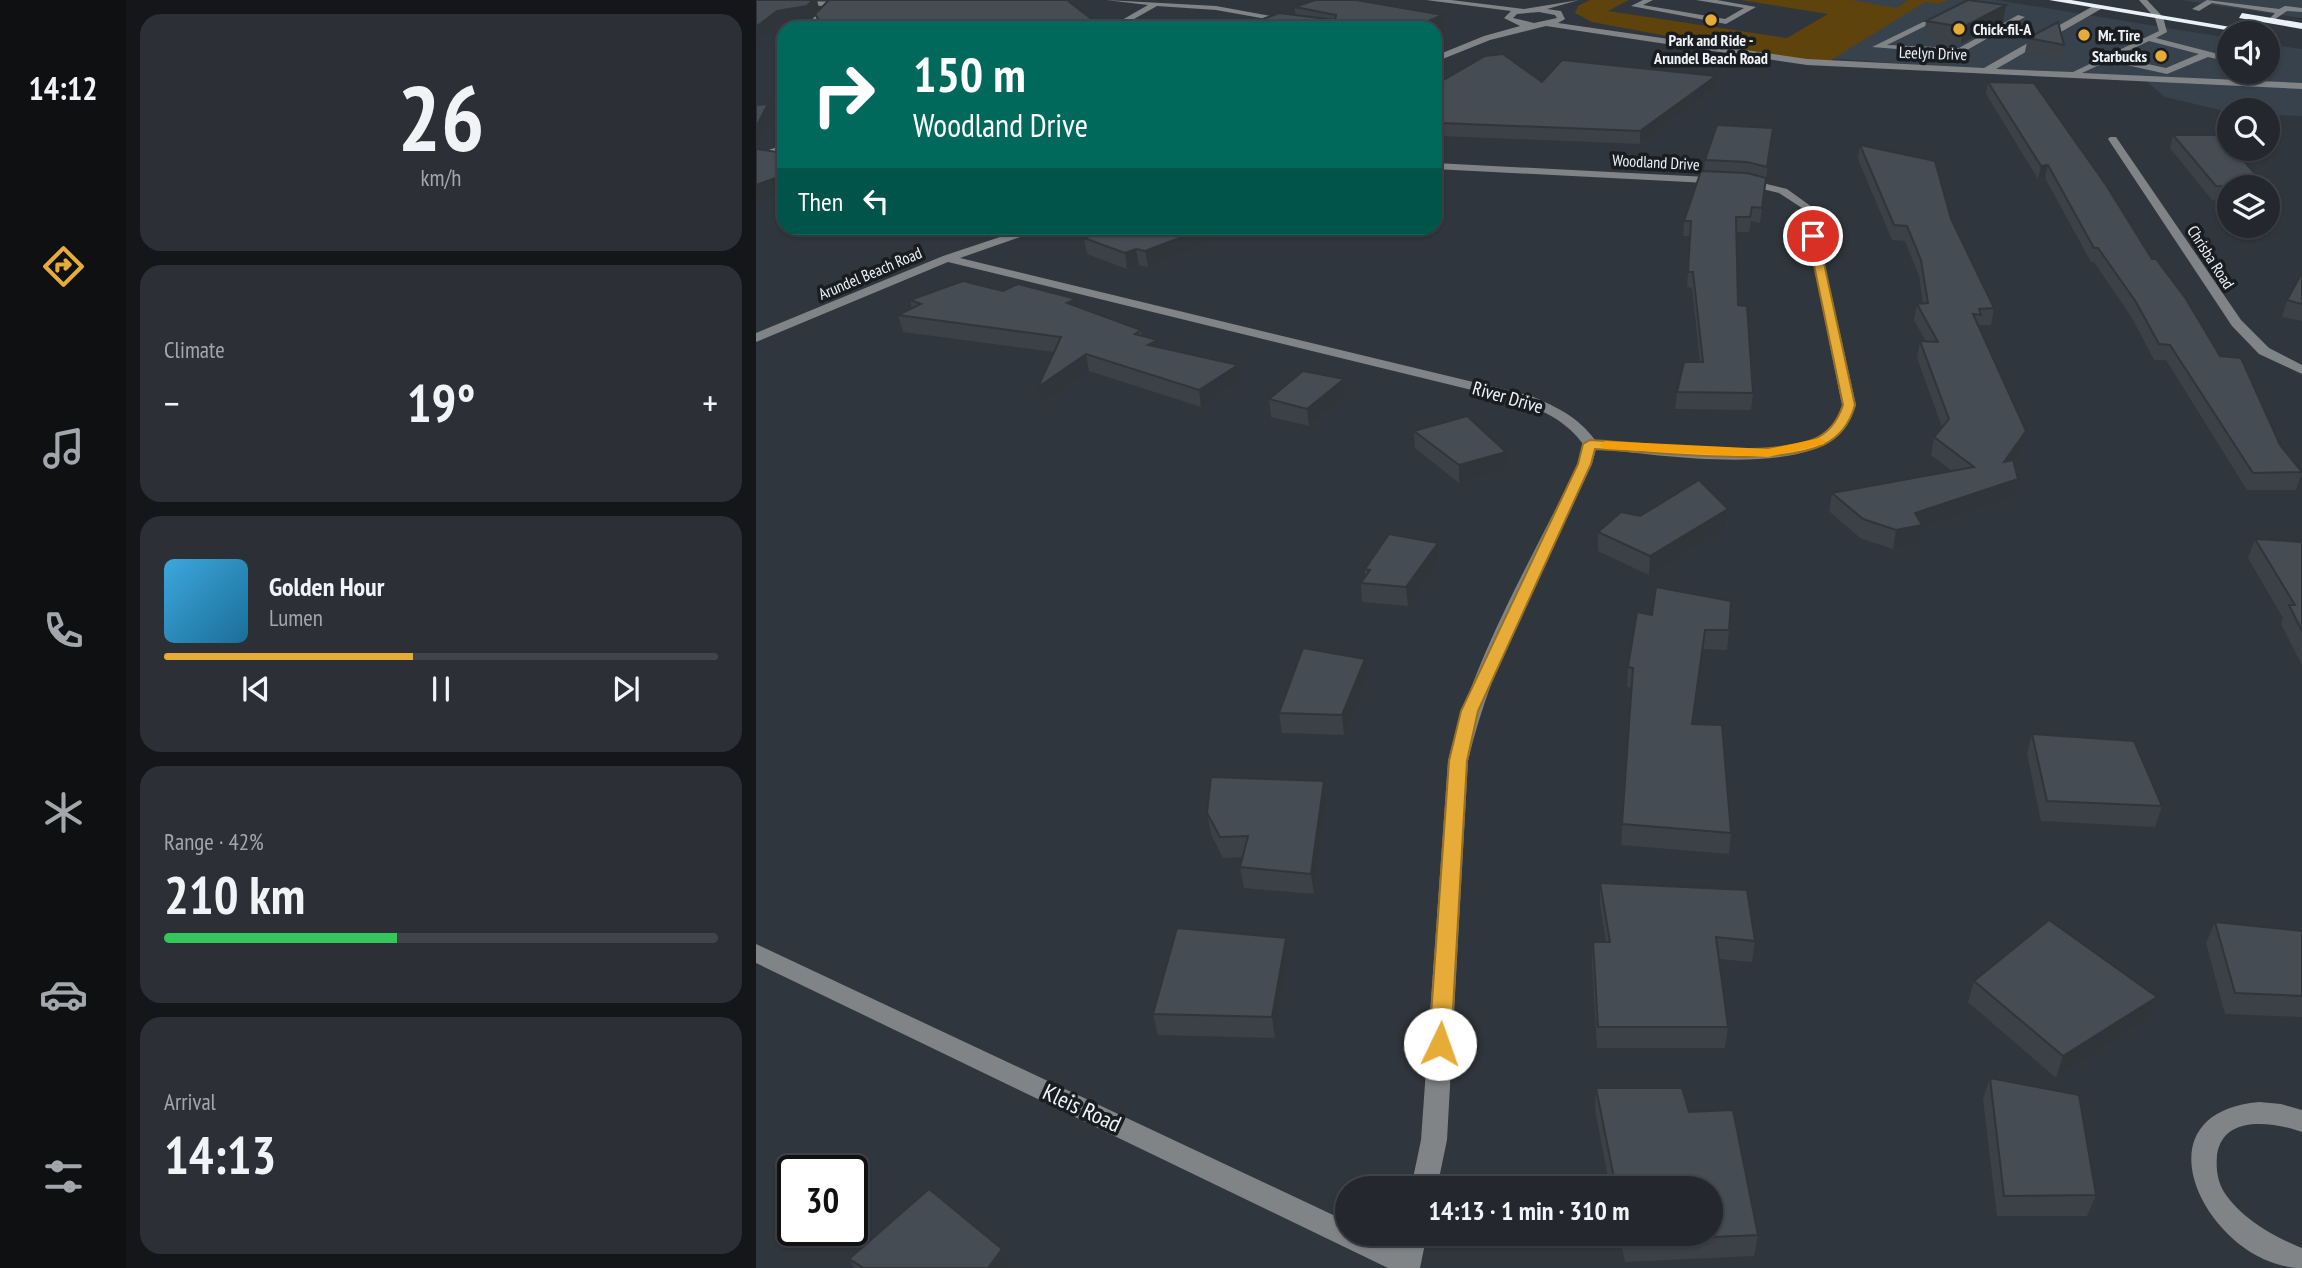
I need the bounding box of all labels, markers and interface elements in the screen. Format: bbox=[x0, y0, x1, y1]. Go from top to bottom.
marker: Park and Ride - Arundel Beach Road bbox=[1703, 12, 1719, 28]
place label: Chick-fil-A bbox=[1973, 19, 2032, 39]
marker: Chick-fil-A bbox=[1951, 21, 1967, 37]
map controls bbox=[2217, 21, 2280, 238]
button: sound bbox=[2217, 21, 2280, 84]
place label: Mr. Tire bbox=[2098, 25, 2141, 45]
marker: Mr. Tire bbox=[2076, 27, 2092, 43]
place label: Park and Ride - Arundel Beach Road bbox=[1653, 30, 1768, 68]
text: 150 m bbox=[913, 42, 1026, 106]
street label: Leelyn Drive bbox=[1899, 42, 1967, 64]
place label: Starbucks bbox=[2092, 46, 2147, 66]
marker: Starbucks bbox=[2153, 48, 2169, 64]
icon: right bbox=[798, 49, 889, 140]
text: 26 bbox=[398, 58, 485, 176]
text: 14:12 bbox=[28, 67, 98, 109]
button: search bbox=[2217, 98, 2280, 161]
text: Woodland Drive bbox=[913, 104, 1088, 146]
street label: Woodland Drive bbox=[1612, 150, 1700, 174]
text: km/h bbox=[421, 163, 461, 192]
button: layers bbox=[2217, 175, 2280, 238]
icon: left bbox=[857, 182, 895, 220]
text: Then bbox=[798, 185, 843, 218]
pin bbox=[1783, 206, 1843, 266]
icon: arrive bbox=[1794, 217, 1832, 255]
street label: Chrisba Road bbox=[2183, 221, 2239, 293]
icon: directions bbox=[39, 242, 88, 291]
street label: Arundel Beach Road bbox=[815, 242, 925, 304]
text: Climate bbox=[164, 335, 225, 364]
text: 19° bbox=[407, 369, 475, 436]
street label: River Drive bbox=[1470, 376, 1546, 419]
text: − bbox=[164, 378, 180, 427]
text: + bbox=[702, 378, 718, 427]
icon: music bbox=[39, 424, 88, 473]
text: Golden Hour bbox=[269, 570, 384, 603]
text: Lumen bbox=[269, 603, 323, 632]
icon: phone bbox=[39, 606, 88, 655]
icon: previous bbox=[237, 670, 275, 708]
icon: pause bbox=[422, 670, 460, 708]
icon: next bbox=[607, 670, 645, 708]
icon: climate bbox=[39, 788, 88, 837]
text: Range · 42% bbox=[164, 827, 264, 856]
text: 210 km bbox=[164, 861, 305, 928]
icon: car bbox=[39, 970, 88, 1019]
position arrow bbox=[1403, 1007, 1477, 1081]
street label: Kleis Road bbox=[1038, 1077, 1126, 1138]
text: Arrival bbox=[164, 1087, 216, 1116]
text: 14:13 bbox=[164, 1121, 276, 1188]
icon: filters bbox=[39, 1152, 88, 1201]
speed limit sign: 30 bbox=[777, 1155, 868, 1246]
text: 14:13 · 1 min · 310 m bbox=[1429, 1194, 1629, 1227]

